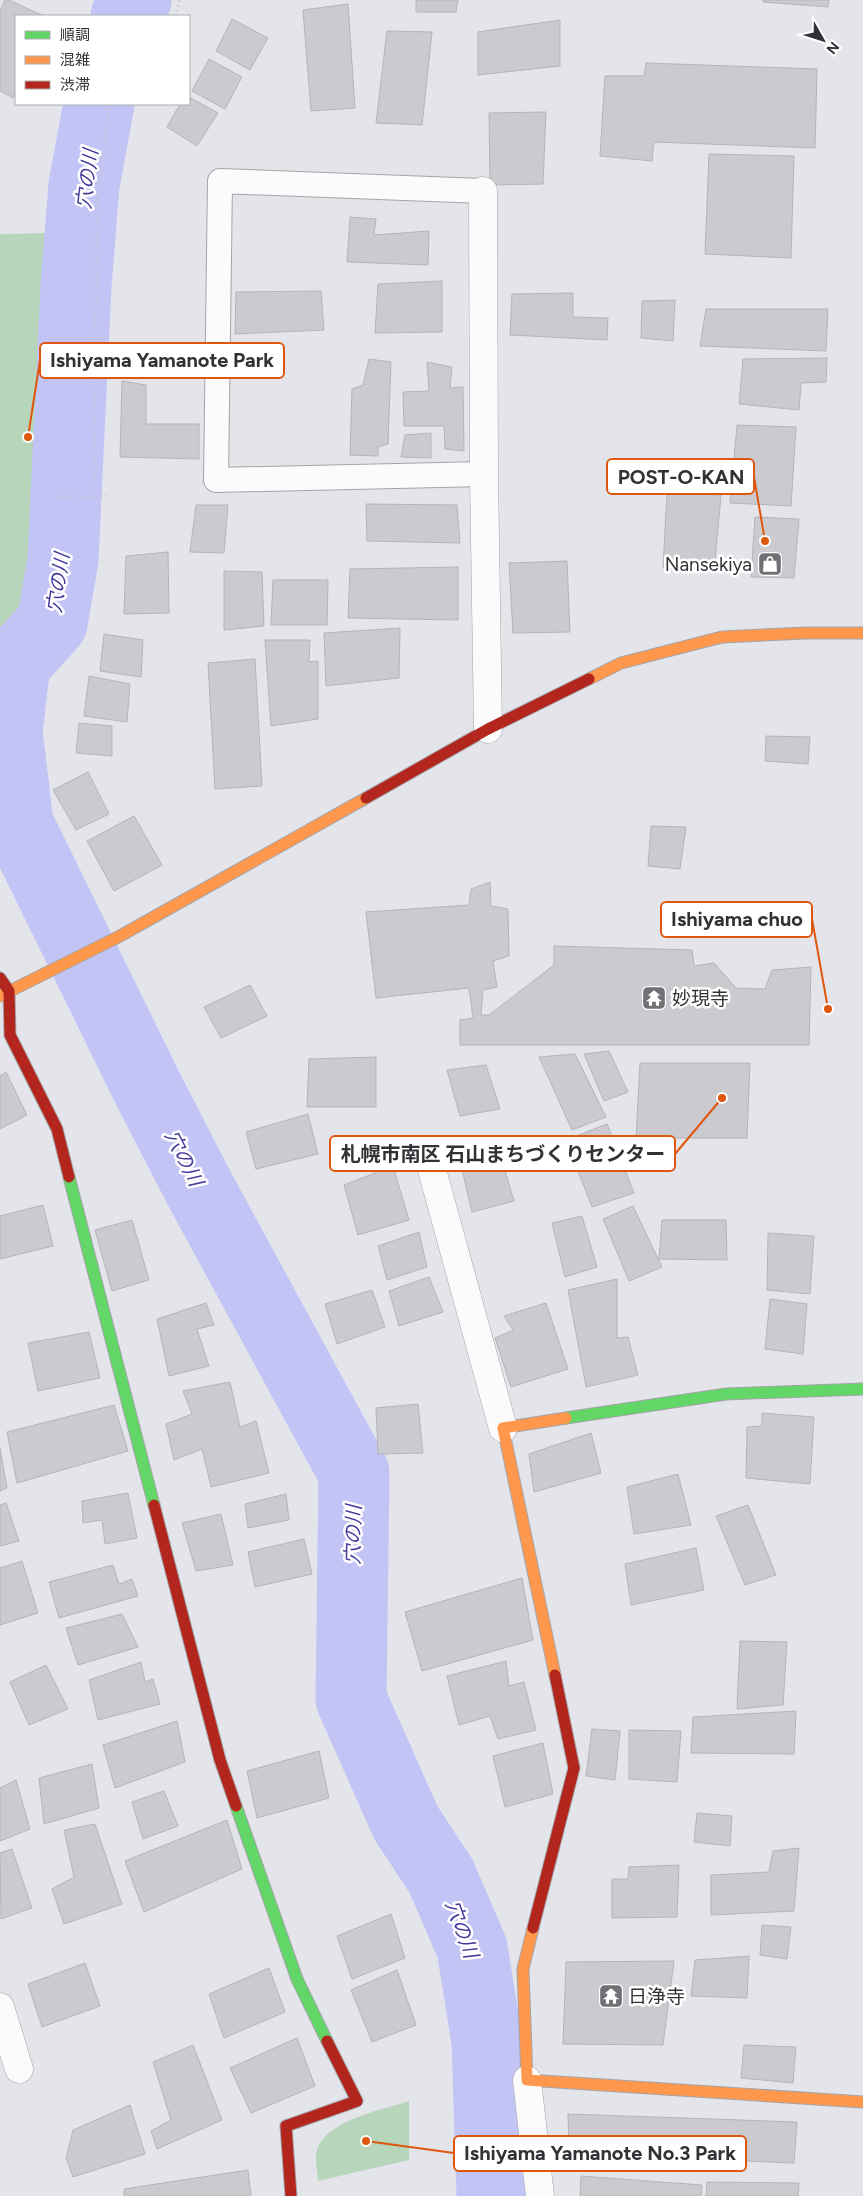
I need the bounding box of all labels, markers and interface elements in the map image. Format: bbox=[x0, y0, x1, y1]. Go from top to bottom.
legend bbox=[15, 15, 190, 105]
north arrow bbox=[798, 15, 848, 65]
text: 順調 bbox=[60, 26, 90, 44]
text: N bbox=[823, 38, 843, 57]
text: 混雑 bbox=[60, 51, 90, 69]
text: 渋滞 bbox=[60, 76, 90, 94]
water label: 穴の川 bbox=[71, 146, 103, 210]
callout: Ishiyama Yamanote Park bbox=[40, 343, 284, 378]
text: Ishiyama Yamanote Park bbox=[50, 348, 274, 372]
callout: POST-O-KAN bbox=[607, 459, 754, 494]
text: POST-O-KAN bbox=[618, 465, 744, 489]
water label: 穴の川 bbox=[42, 550, 74, 614]
shop icon: Nansekiya bbox=[757, 551, 783, 577]
place label: Nansekiya bbox=[665, 553, 752, 576]
callout: Ishiyama chuo bbox=[661, 902, 812, 937]
text: Ishiyama chuo bbox=[671, 907, 803, 931]
temple icon: 妙現寺 bbox=[641, 985, 667, 1011]
place label: 妙現寺 bbox=[672, 987, 729, 1010]
water label: 穴の川 bbox=[160, 1126, 209, 1192]
callout: 札幌市南区 石山まちづくりセンター bbox=[330, 1136, 675, 1171]
text: 札幌市南区 石山まちづくりセンター bbox=[341, 1142, 665, 1166]
water label: 穴の川 bbox=[340, 1503, 366, 1565]
water label: 穴の川 bbox=[440, 1897, 484, 1963]
temple icon: 日浄寺 bbox=[598, 1983, 624, 2009]
place label: 日浄寺 bbox=[628, 1985, 685, 2008]
callout: Ishiyama Yamanote No.3 Park bbox=[454, 2136, 746, 2171]
text: Ishiyama Yamanote No.3 Park bbox=[464, 2141, 736, 2165]

